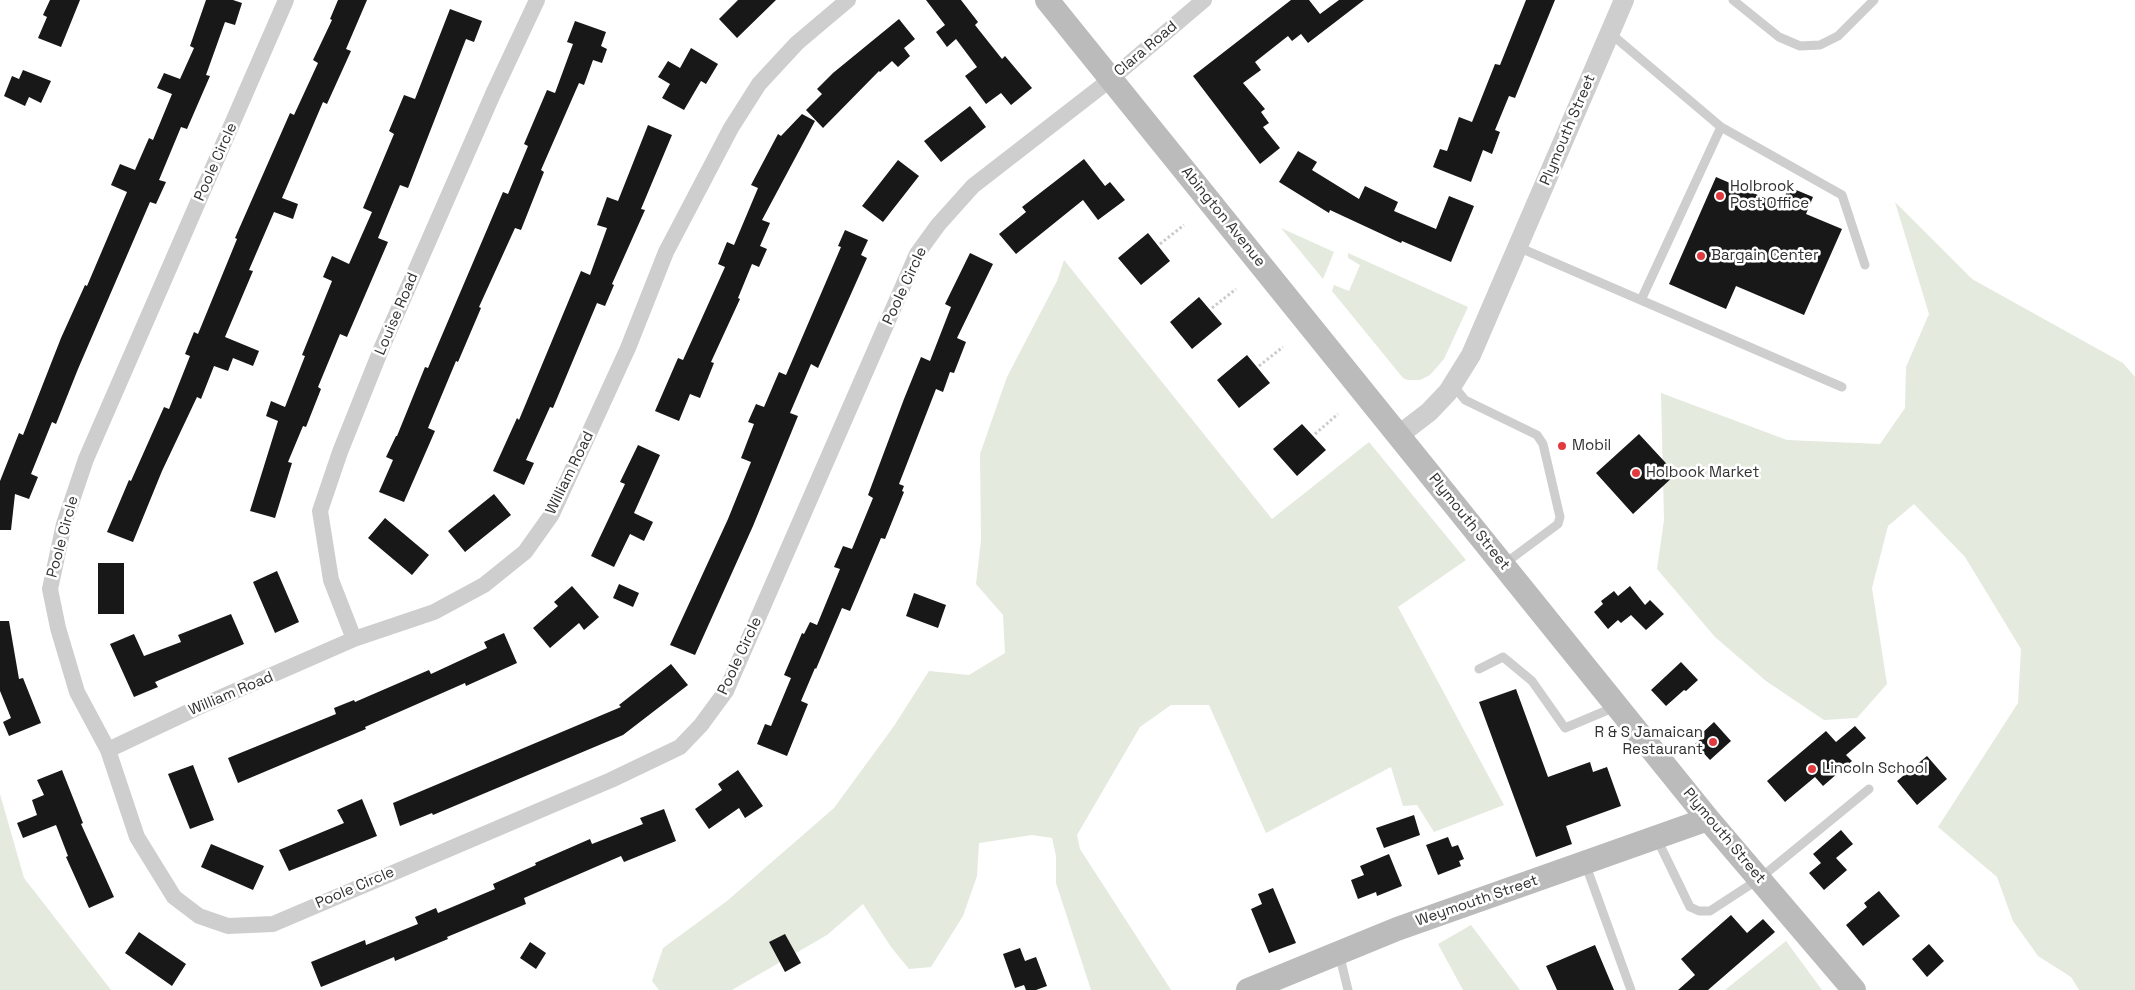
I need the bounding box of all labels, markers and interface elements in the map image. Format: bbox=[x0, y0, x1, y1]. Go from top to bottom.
street label: Clara Road bbox=[1111, 17, 1181, 81]
street label: Plymouth Street bbox=[1536, 72, 1600, 188]
street label: Poole Circle bbox=[191, 120, 241, 204]
street label: Abington Avenue bbox=[1177, 163, 1269, 271]
place label: Holbrook Post Office bbox=[1730, 178, 1809, 213]
marker: Holbrook Post Office bbox=[1714, 190, 1726, 202]
street label: Poole Circle bbox=[879, 244, 931, 328]
place label: Bargain Center bbox=[1711, 247, 1819, 265]
marker: Bargain Center bbox=[1695, 250, 1707, 262]
street label: Louise Road bbox=[372, 270, 422, 358]
street label: William Road bbox=[542, 429, 598, 517]
place label: Mobil bbox=[1572, 437, 1611, 455]
marker: Mobil bbox=[1556, 440, 1568, 452]
place label: Holbook Market bbox=[1646, 464, 1759, 482]
marker: Holbook Market bbox=[1630, 467, 1642, 479]
street label: Plymouth Street bbox=[1425, 470, 1513, 574]
street label: Poole Circle bbox=[43, 494, 83, 580]
street label: Poole Circle bbox=[714, 614, 766, 698]
street label: William Road bbox=[186, 668, 276, 720]
place label: R & S Jamaican Restaurant bbox=[1595, 724, 1703, 759]
marker: R & S Jamaican Restaurant bbox=[1707, 736, 1719, 748]
place label: Lincoln School bbox=[1822, 760, 1928, 778]
marker: Lincoln School bbox=[1806, 763, 1818, 775]
street label: Plymouth Street bbox=[1679, 785, 1769, 887]
street label: Poole Circle bbox=[313, 863, 397, 913]
street label: Weymouth Street bbox=[1413, 872, 1541, 930]

